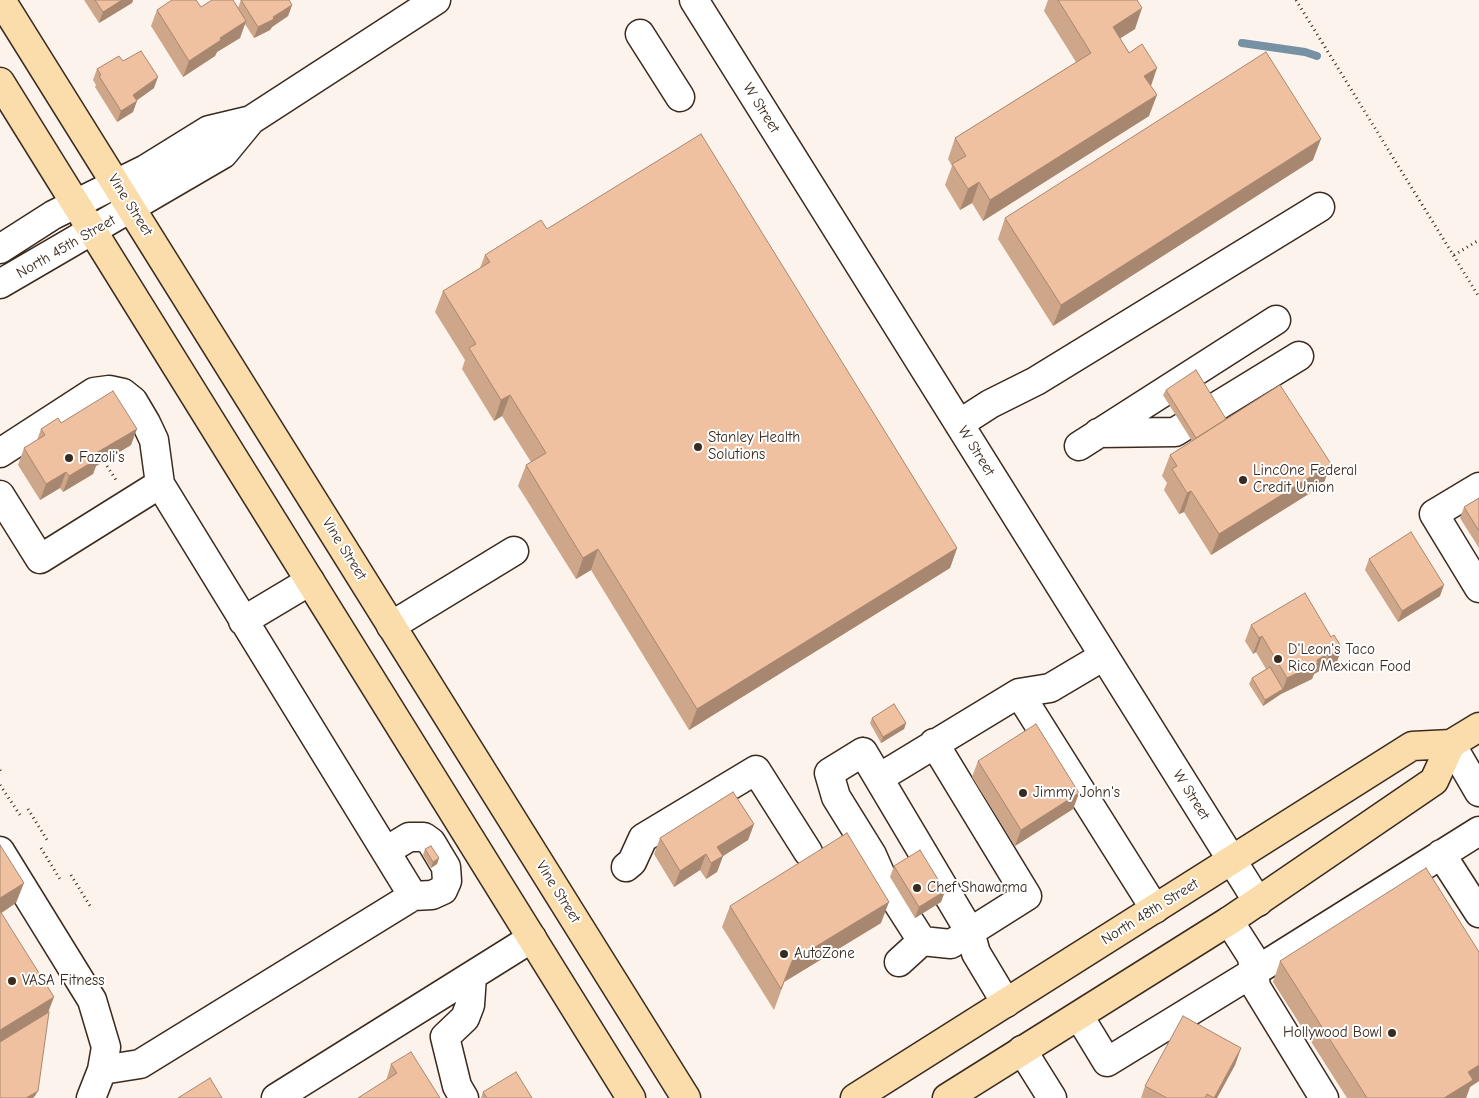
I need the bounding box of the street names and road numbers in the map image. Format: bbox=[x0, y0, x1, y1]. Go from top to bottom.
street label: W Street bbox=[739, 80, 783, 136]
street label: Vine Street bbox=[104, 171, 156, 239]
street label: North 45th Street bbox=[13, 211, 119, 283]
street label: W Street bbox=[954, 423, 998, 479]
street label: Vine Street bbox=[318, 515, 370, 583]
street label: W Street bbox=[1169, 767, 1213, 823]
street label: Vine Street bbox=[532, 858, 584, 926]
street label: North 48th Street bbox=[1098, 875, 1202, 949]

